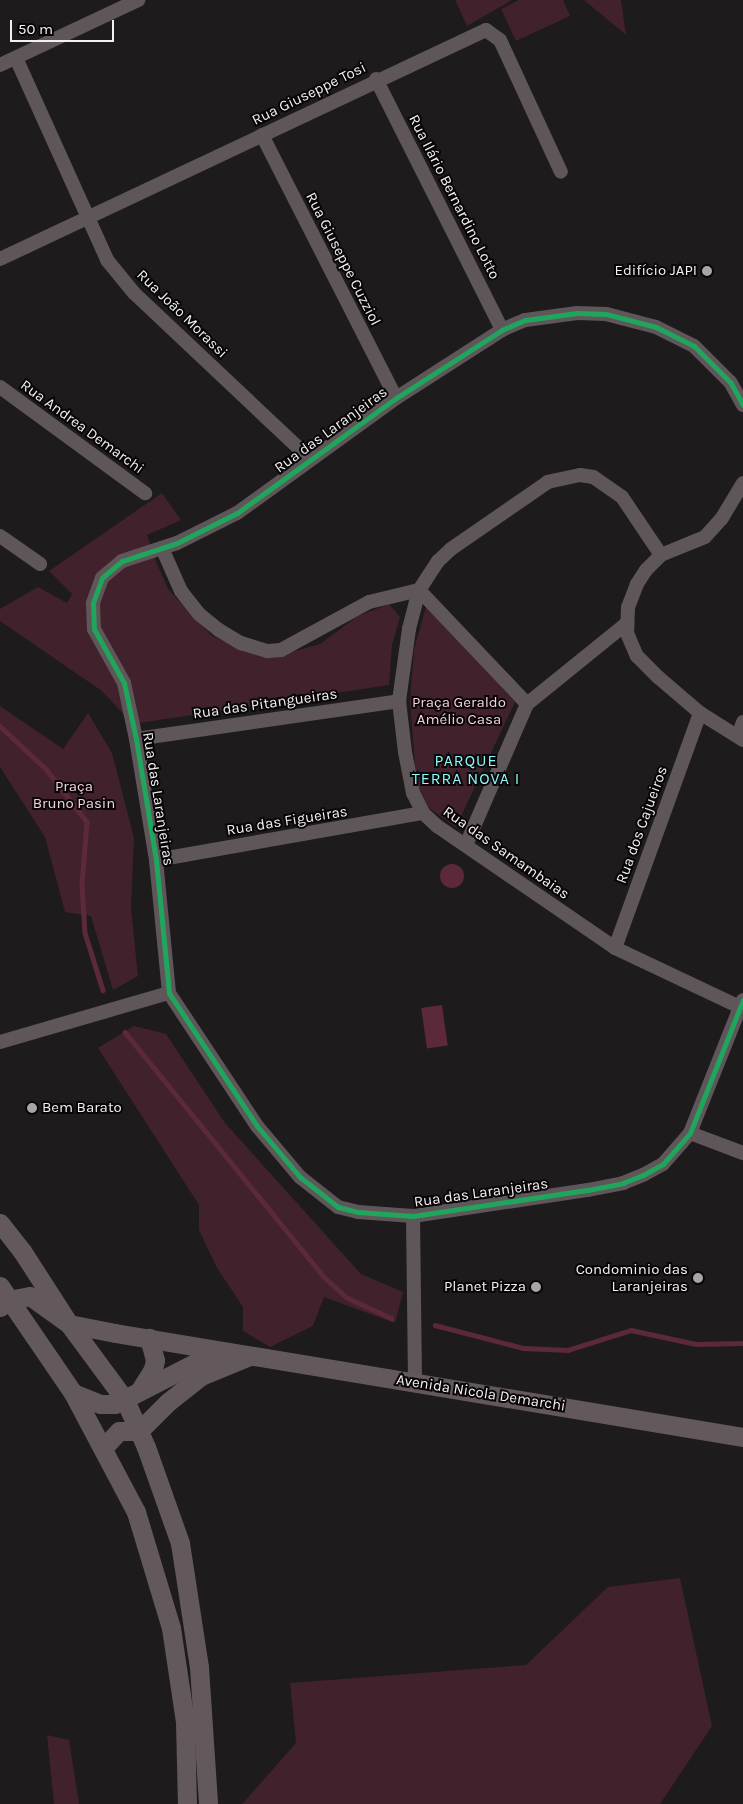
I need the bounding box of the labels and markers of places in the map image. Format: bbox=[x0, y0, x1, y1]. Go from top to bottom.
place label: Edifício JAPI bbox=[614, 262, 697, 280]
marker: Edifício JAPI bbox=[701, 265, 713, 277]
place label: Bem Barato bbox=[42, 1099, 122, 1117]
marker: Bem Barato bbox=[26, 1102, 38, 1114]
place label: Condominio das Laranjeiras bbox=[576, 1260, 688, 1295]
marker: Condominio das Laranjeiras bbox=[692, 1272, 704, 1284]
place label: Planet Pizza bbox=[444, 1278, 526, 1296]
marker: Planet Pizza bbox=[530, 1281, 542, 1293]

